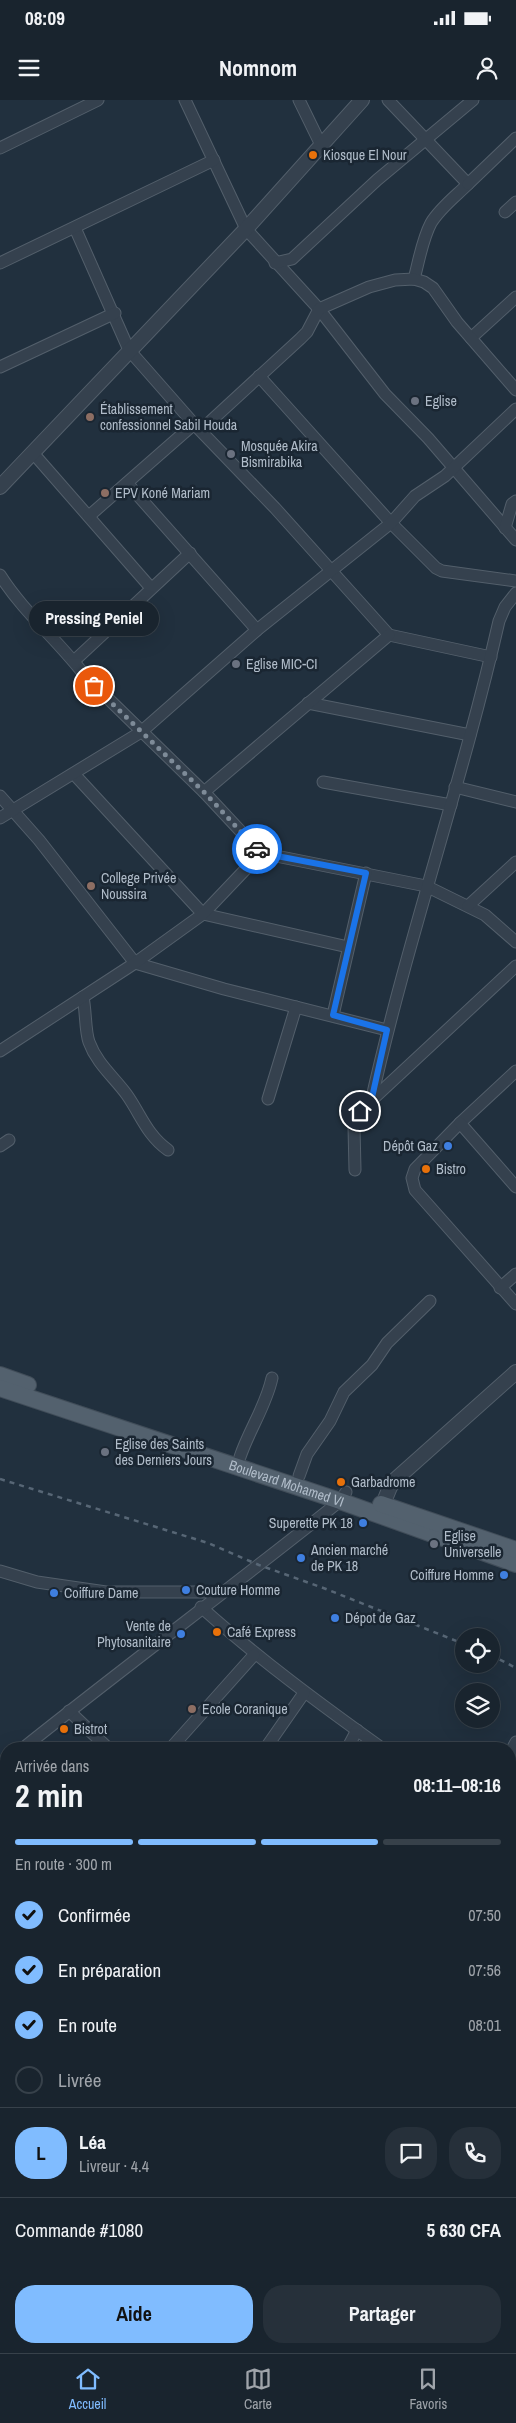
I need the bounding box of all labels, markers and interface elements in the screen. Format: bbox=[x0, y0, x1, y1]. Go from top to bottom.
text: 08:09 bbox=[25, 5, 65, 31]
text: Nomnom bbox=[219, 53, 297, 83]
icon: menu bbox=[15, 54, 43, 82]
icon: person bbox=[473, 54, 501, 82]
place label: Kiosque El Nour bbox=[323, 146, 407, 164]
marker: Kiosque El Nour bbox=[307, 149, 319, 161]
place label: Eglise bbox=[425, 392, 457, 410]
marker: Eglise bbox=[409, 395, 421, 407]
place label: Établissement confessionnel Sabil Houda bbox=[100, 400, 238, 434]
marker: Établissement confessionnel Sabil Houda bbox=[84, 411, 96, 423]
place label: Mosquée Akira Bismirabika bbox=[241, 437, 318, 471]
marker: Mosquée Akira Bismirabika bbox=[225, 448, 237, 460]
place label: EPV Koné Mariam bbox=[115, 484, 210, 502]
marker: EPV Koné Mariam bbox=[99, 487, 111, 499]
callout: Pressing Peniel bbox=[29, 601, 159, 636]
text: Pressing Peniel bbox=[45, 607, 143, 629]
place label: Eglise MIC-CI bbox=[246, 655, 317, 673]
marker: Eglise MIC-CI bbox=[230, 658, 242, 670]
pin bbox=[73, 665, 115, 707]
icon: bag bbox=[80, 672, 108, 700]
courier bbox=[232, 824, 282, 874]
icon: car bbox=[243, 835, 271, 863]
place label: College Privée Noussira bbox=[101, 869, 176, 903]
marker: College Privée Noussira bbox=[85, 880, 97, 892]
pin bbox=[339, 1090, 381, 1132]
icon: home bbox=[346, 1097, 374, 1125]
place label: Dépôt Gaz bbox=[383, 1137, 438, 1155]
marker: Dépôt Gaz bbox=[442, 1140, 454, 1152]
place label: Bistro bbox=[436, 1160, 466, 1178]
marker: Bistro bbox=[420, 1163, 432, 1175]
place label: Eglise des Saints des Derniers Jours bbox=[115, 1435, 212, 1469]
marker: Eglise des Saints des Derniers Jours bbox=[99, 1446, 111, 1458]
street label: Boulevard Mohamed VI bbox=[227, 1456, 347, 1511]
place label: Garbadrome bbox=[351, 1473, 415, 1491]
marker: Garbadrome bbox=[335, 1476, 347, 1488]
place label: Superette PK 18 bbox=[269, 1514, 353, 1532]
marker: Superette PK 18 bbox=[357, 1517, 369, 1529]
place label: Eglise Universelle bbox=[444, 1527, 501, 1561]
marker: Eglise Universelle bbox=[428, 1538, 440, 1550]
place label: Ancien marché de PK 18 bbox=[310, 1541, 388, 1575]
marker: Ancien marché de PK 18 bbox=[295, 1552, 307, 1564]
place label: Coiffure Homme bbox=[410, 1566, 494, 1584]
marker: Coiffure Homme bbox=[498, 1569, 510, 1581]
place label: Couture Homme bbox=[196, 1581, 280, 1599]
place label: Coiffure Dame bbox=[64, 1584, 138, 1602]
marker: Couture Homme bbox=[180, 1584, 192, 1596]
marker: Coiffure Dame bbox=[48, 1587, 60, 1599]
place label: Dépot de Gaz bbox=[345, 1609, 416, 1627]
marker: Dépot de Gaz bbox=[329, 1612, 341, 1624]
place label: Vente de Phytosanitaire bbox=[97, 1617, 171, 1651]
place label: Café Express bbox=[227, 1623, 296, 1641]
marker: Café Express bbox=[211, 1626, 223, 1638]
marker: Vente de Phytosanitaire bbox=[175, 1628, 187, 1640]
map controls bbox=[455, 1628, 500, 1728]
button: locate bbox=[455, 1628, 500, 1673]
button: layers bbox=[455, 1683, 500, 1728]
place label: Ecole Coranique bbox=[202, 1700, 288, 1718]
marker: Ecole Coranique bbox=[186, 1703, 198, 1715]
place label: Bistrot bbox=[74, 1720, 107, 1738]
marker: Bistrot bbox=[58, 1723, 70, 1735]
text: Arrivée dans bbox=[15, 1755, 89, 1777]
text: 08:11–08:16 bbox=[414, 1772, 501, 1798]
text: 2 min bbox=[15, 1774, 84, 1817]
text: En route · 300 m bbox=[15, 1853, 112, 1875]
icon: check bbox=[15, 1901, 43, 1929]
text: Confirmée bbox=[58, 1902, 131, 1928]
text: 07:50 bbox=[468, 1904, 501, 1926]
icon: check bbox=[15, 1956, 43, 1984]
text: En préparation bbox=[58, 1957, 161, 1983]
text: 07:56 bbox=[468, 1959, 501, 1981]
icon: check bbox=[15, 2011, 43, 2039]
text: En route bbox=[58, 2012, 117, 2038]
text: 08:01 bbox=[468, 2014, 501, 2036]
text: Livrée bbox=[58, 2067, 101, 2093]
button: chat bbox=[385, 2127, 437, 2179]
button: phone bbox=[449, 2127, 501, 2179]
text: Léa bbox=[79, 2129, 106, 2155]
text: L bbox=[36, 2140, 46, 2166]
text: Livreur · 4.4 bbox=[79, 2155, 149, 2177]
text: Commande #1080 bbox=[15, 2217, 143, 2243]
text: 5 630 CFA bbox=[427, 2217, 501, 2243]
button: Aide bbox=[15, 2285, 253, 2343]
button: Partager bbox=[263, 2285, 501, 2343]
tab: Accueil bbox=[69, 2365, 106, 2413]
tab: Carte bbox=[244, 2365, 272, 2413]
tab: Favoris bbox=[410, 2365, 447, 2413]

